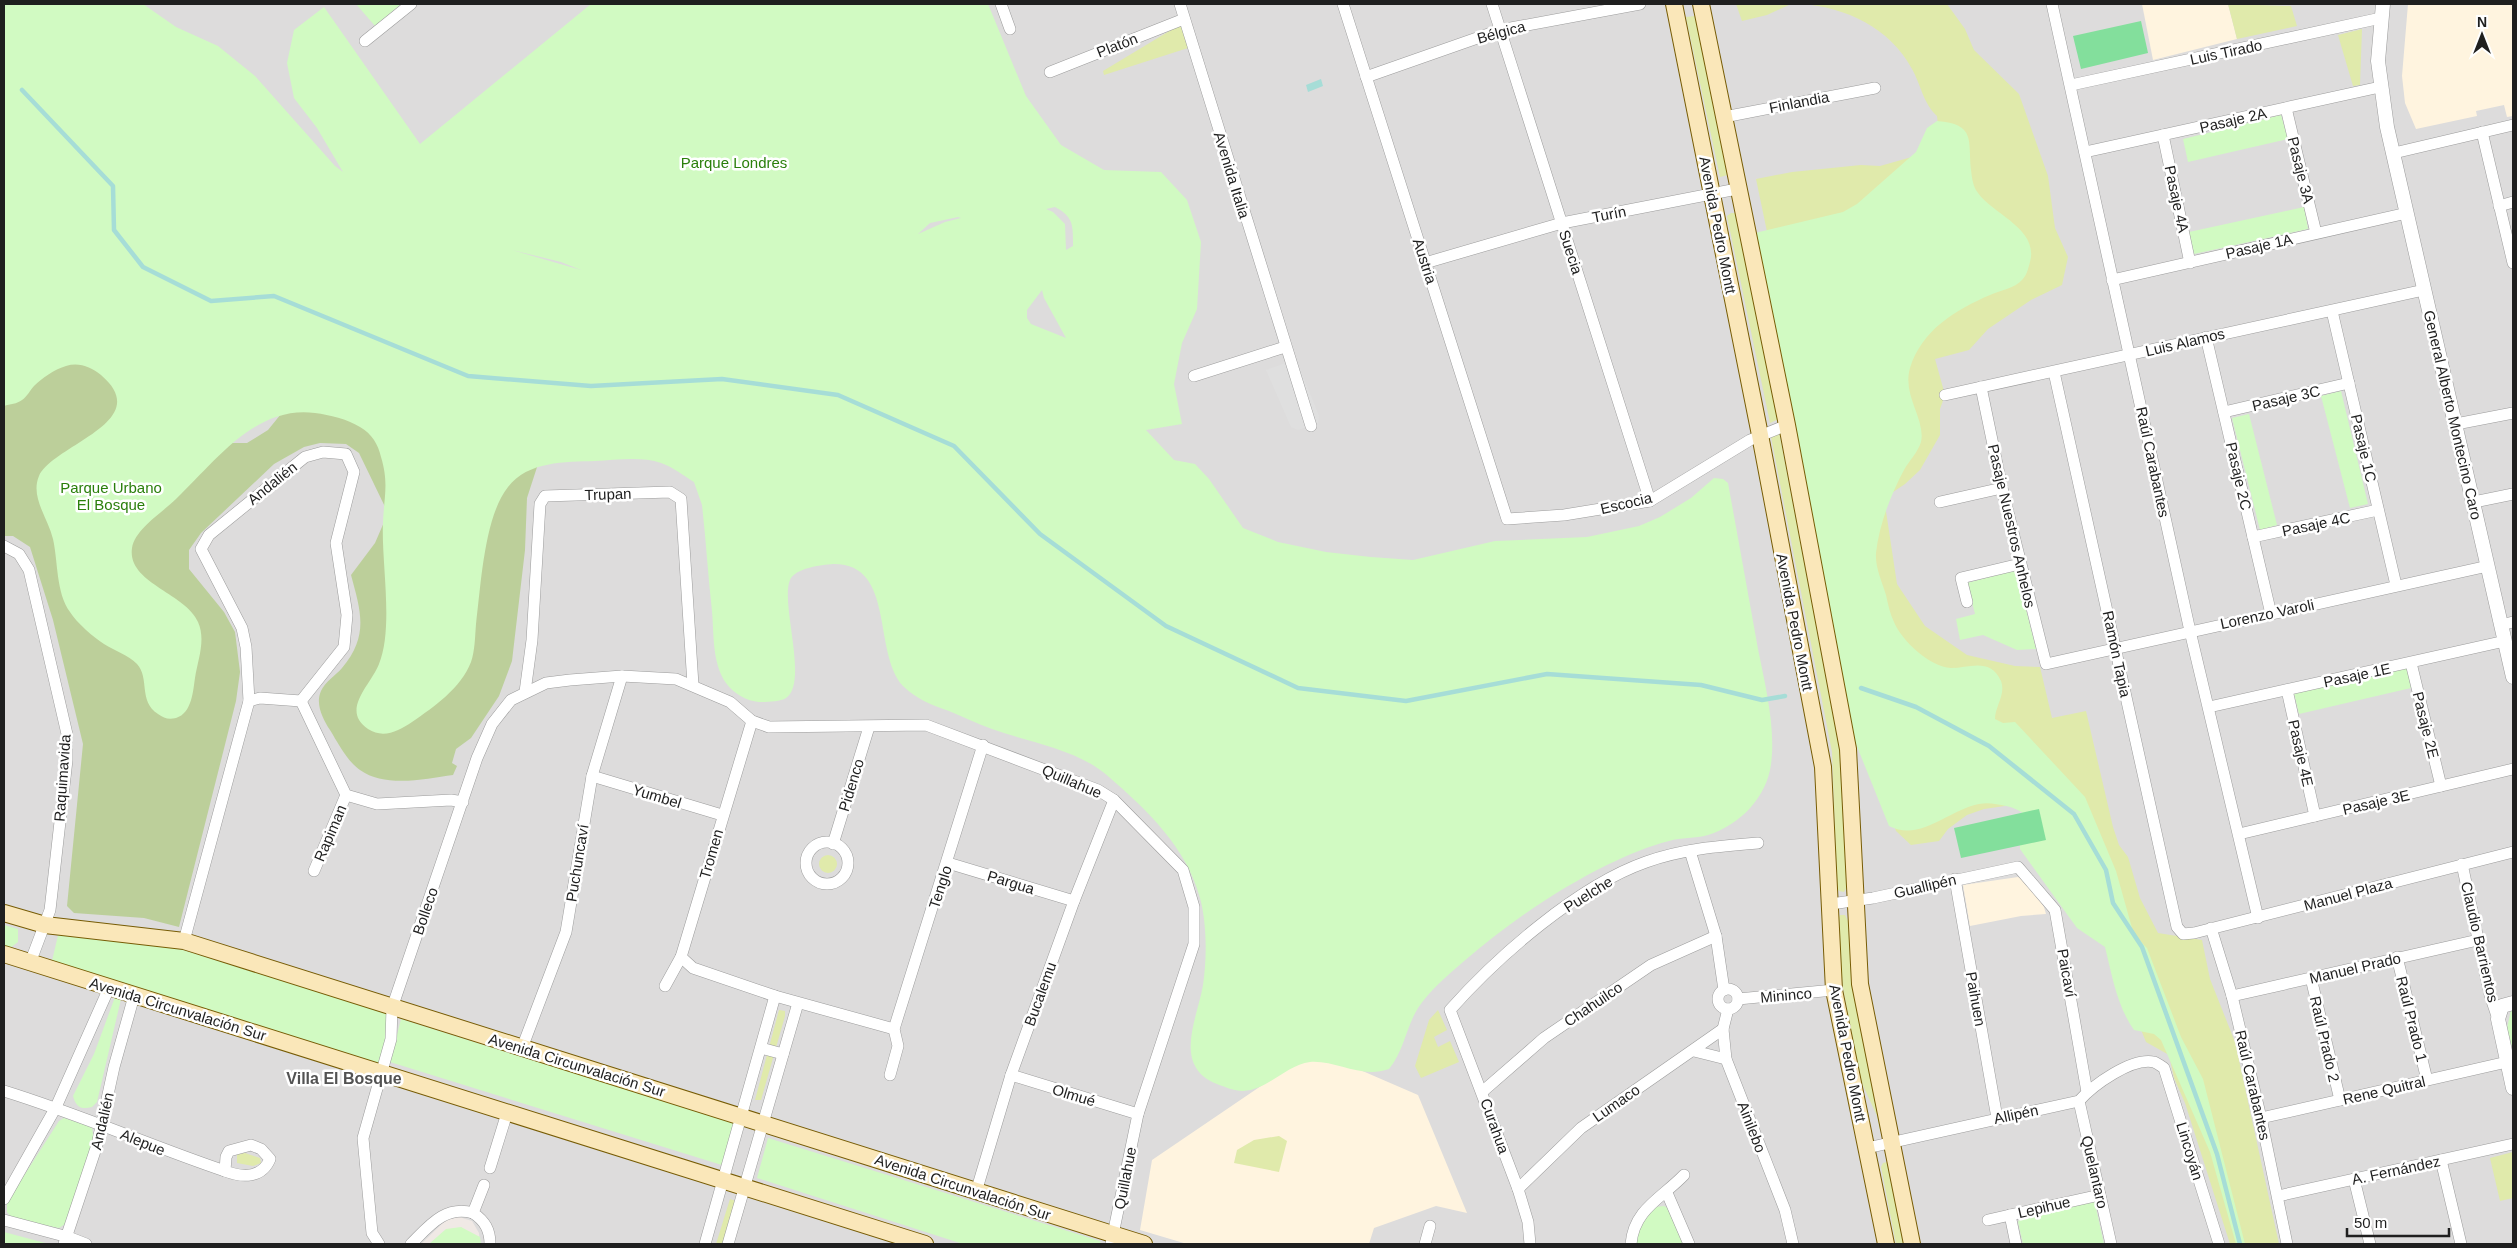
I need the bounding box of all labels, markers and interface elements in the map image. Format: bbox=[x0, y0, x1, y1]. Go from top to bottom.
north arrow bbox=[2457, 10, 2507, 60]
text: N bbox=[2477, 14, 2487, 30]
street label: Bélgica bbox=[1475, 17, 1528, 47]
street label: Platón bbox=[1094, 29, 1140, 61]
street label: Luis Tirado bbox=[2188, 36, 2264, 68]
street label: Finlandia bbox=[1767, 88, 1831, 116]
street label: Pasaje 2A bbox=[2198, 104, 2268, 136]
street label: Avenida Italia bbox=[1211, 130, 1253, 221]
street label: Pasaje 3A bbox=[2284, 135, 2318, 205]
park label: Parque Londres bbox=[681, 154, 787, 171]
street label: Avenida Pedro Montt bbox=[1696, 155, 1740, 296]
street label: Pasaje 4A bbox=[2162, 164, 2192, 234]
street label: Turín bbox=[1590, 202, 1628, 226]
street label: Suecia bbox=[1556, 228, 1586, 277]
street label: Pasaje 1A bbox=[2224, 230, 2294, 262]
street label: Austria bbox=[1410, 236, 1440, 286]
street label: General Alberto Montecino Caro bbox=[2421, 309, 2485, 521]
street label: Luis Alamos bbox=[2144, 325, 2226, 359]
street label: Pasaje 3C bbox=[2250, 382, 2322, 414]
street label: Raúl Carabantes bbox=[2133, 405, 2173, 519]
street label: Pasaje 1C bbox=[2348, 412, 2380, 484]
street label: Pasaje 2C bbox=[2223, 440, 2255, 512]
street label: Pasaje Nuestros Anhelos bbox=[1985, 442, 2039, 610]
street label: Andalién bbox=[244, 458, 300, 508]
park label: Parque Urbano El Bosque bbox=[60, 479, 162, 513]
street label: Trupan bbox=[584, 485, 632, 503]
street label: Escocia bbox=[1598, 489, 1654, 517]
street label: Pasaje 4C bbox=[2280, 508, 2352, 540]
street label: Avenida Pedro Montt bbox=[1773, 552, 1817, 693]
street label: Lorenzo Varoli bbox=[2218, 596, 2316, 632]
street label: Ramón Tapia bbox=[2100, 609, 2135, 699]
street label: Pasaje 1E bbox=[2322, 660, 2392, 690]
street label: Pasaje 2E bbox=[2409, 690, 2443, 760]
street label: Pasaje 4E bbox=[2285, 718, 2317, 788]
street label: Raquimavida bbox=[50, 733, 74, 822]
street label: Pidenco bbox=[835, 757, 867, 813]
street label: Quillahue bbox=[1040, 761, 1104, 801]
street label: Yumbel bbox=[631, 781, 683, 811]
street label: Pasaje 3E bbox=[2341, 786, 2411, 818]
street label: Rapiman bbox=[310, 802, 350, 864]
street label: Puchuncaví bbox=[562, 822, 592, 903]
street label: Tromen bbox=[696, 827, 726, 881]
street label: Tenglo bbox=[925, 863, 955, 911]
street label: Pargua bbox=[985, 867, 1037, 897]
street label: Guallipén bbox=[1892, 871, 1958, 901]
street label: Puelche bbox=[1561, 872, 1615, 916]
street label: Manuel Plaza bbox=[2302, 874, 2395, 914]
street label: Claudio Barrientos bbox=[2458, 880, 2502, 1004]
street label: Bolleco bbox=[409, 885, 441, 937]
street label: Paicaví bbox=[2054, 947, 2080, 1000]
street label: Manuel Prado bbox=[2308, 949, 2402, 987]
street label: Bucalemu bbox=[1021, 960, 1059, 1028]
street label: Paihuen bbox=[1963, 970, 1989, 1028]
street label: Avenida Circunvalación Sur bbox=[88, 974, 268, 1044]
street label: Raúl Prado 1 bbox=[2393, 974, 2431, 1064]
street label: Chahuilco bbox=[1561, 978, 1625, 1030]
street label: Avenida Pedro Montt bbox=[1826, 983, 1870, 1124]
street label: Mininco bbox=[1760, 984, 1812, 1006]
street label: Raúl Prado 2 bbox=[2307, 994, 2343, 1084]
street label: Raúl Carabantes bbox=[2232, 1028, 2274, 1142]
street label: Avenida Circunvalación Sur bbox=[487, 1030, 667, 1100]
district label: Villa El Bosque bbox=[286, 1070, 402, 1087]
street label: Rene Quitral bbox=[2341, 1072, 2427, 1108]
street label: Olmué bbox=[1050, 1080, 1098, 1110]
street label: Lumaco bbox=[1589, 1081, 1643, 1125]
street label: Andalién bbox=[87, 1091, 117, 1151]
street label: Curahua bbox=[1477, 1096, 1513, 1157]
street label: Ainilebo bbox=[1735, 1099, 1769, 1155]
street label: Allipén bbox=[1992, 1101, 2040, 1127]
street label: Lincoyán bbox=[2173, 1120, 2207, 1182]
street label: Alepue bbox=[118, 1125, 168, 1159]
street label: Quelantaro bbox=[2078, 1134, 2112, 1210]
street label: Quillahue bbox=[1111, 1145, 1139, 1211]
street label: Avenida Circunvalación Sur bbox=[873, 1150, 1053, 1224]
street label: A. Fernández bbox=[2350, 1152, 2442, 1188]
street label: Lepihue bbox=[2016, 1193, 2072, 1221]
scale bar bbox=[2347, 1206, 2450, 1238]
text: 50 m bbox=[2354, 1214, 2387, 1231]

